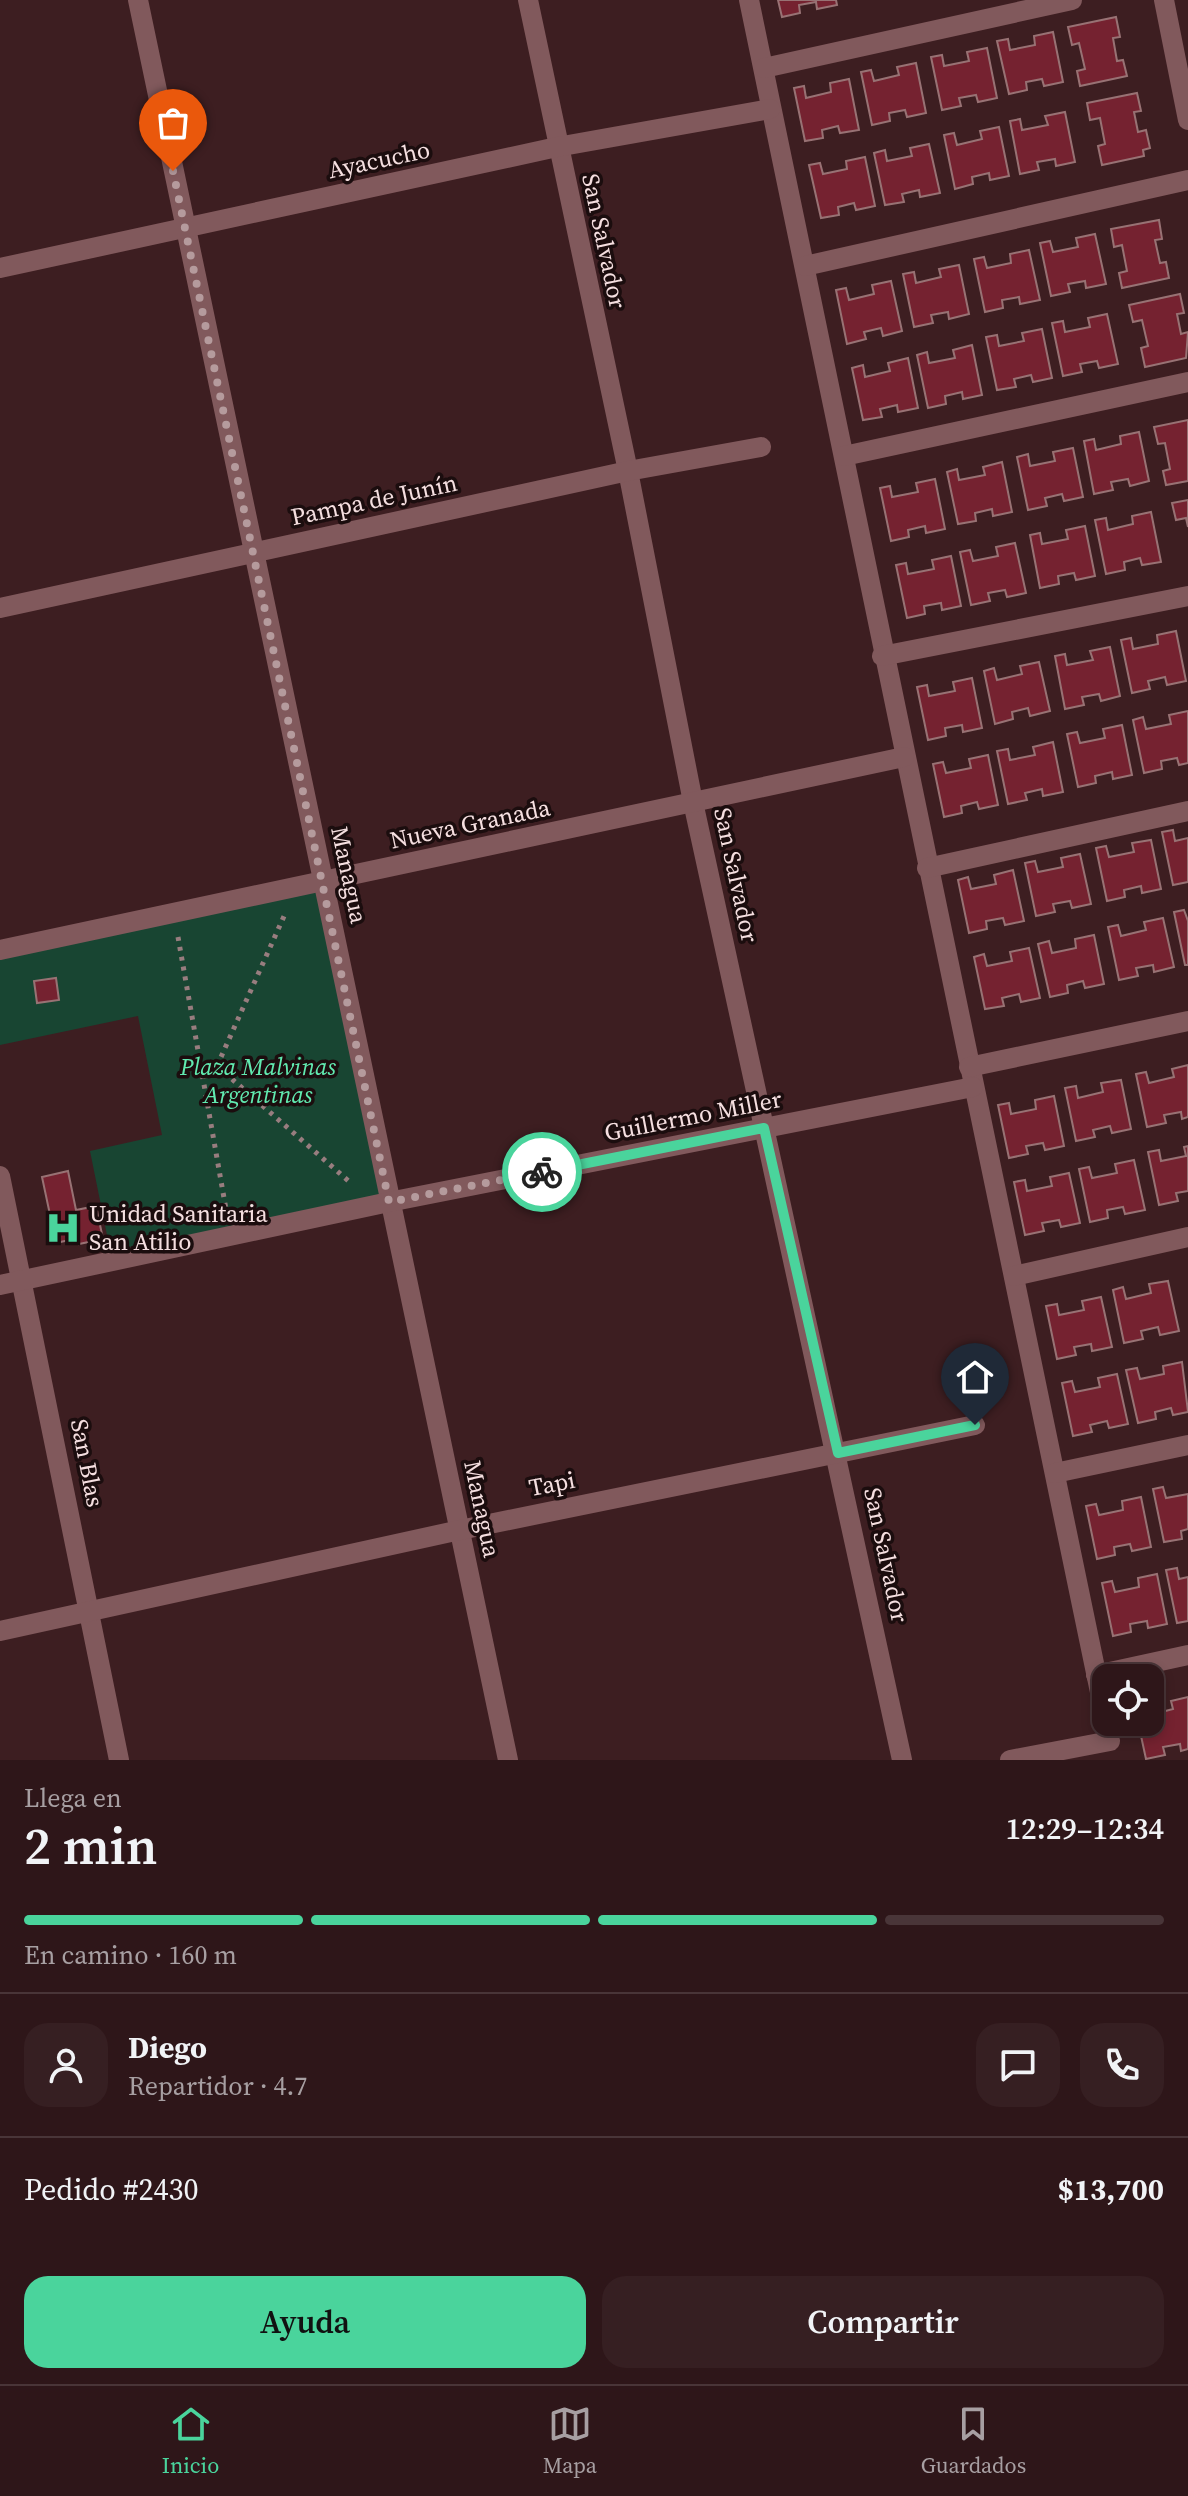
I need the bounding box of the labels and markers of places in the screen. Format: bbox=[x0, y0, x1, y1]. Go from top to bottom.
pin bbox=[139, 89, 207, 171]
place label: Unidad Sanitaria San Atilio bbox=[89, 1197, 268, 1258]
hospital icon: Unidad Sanitaria San Atilio bbox=[44, 1209, 82, 1247]
pin bbox=[941, 1343, 1009, 1425]

